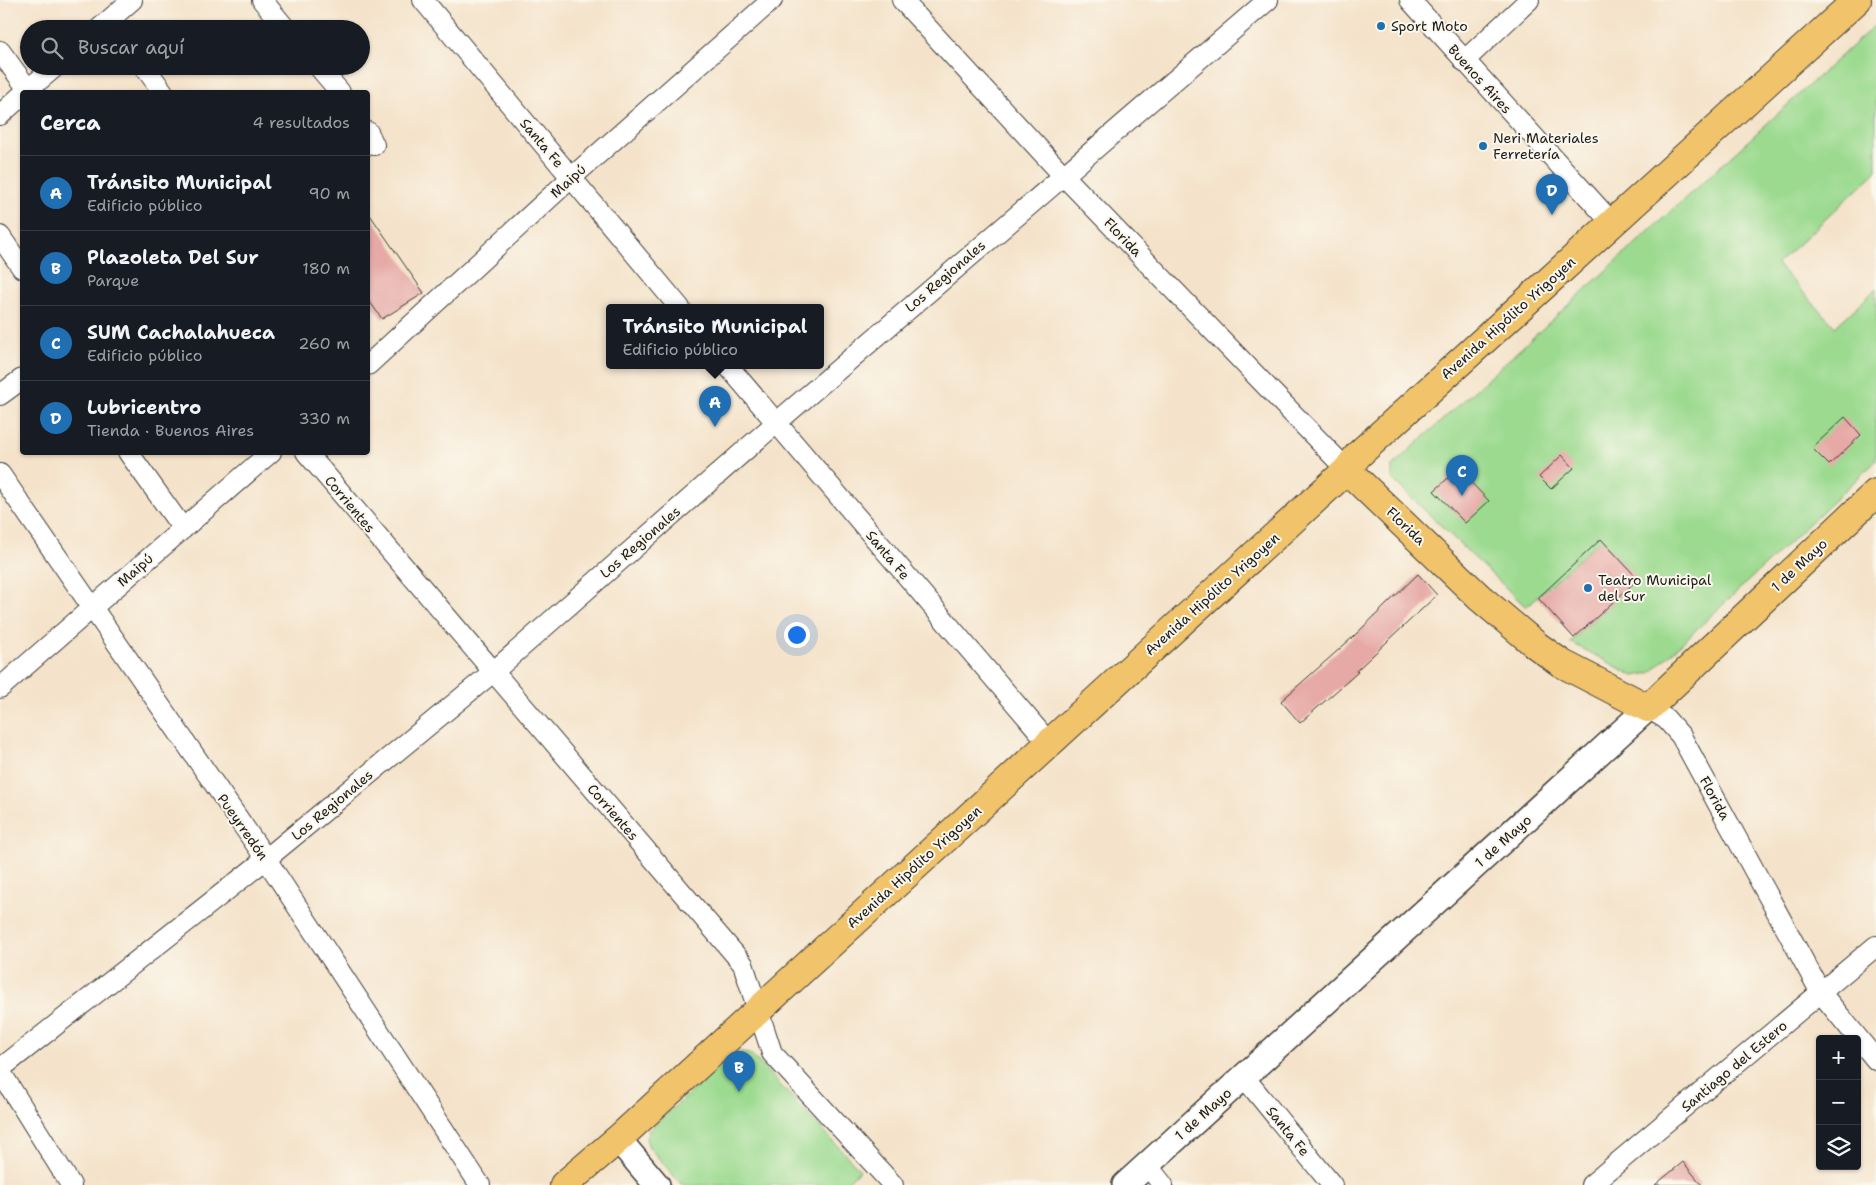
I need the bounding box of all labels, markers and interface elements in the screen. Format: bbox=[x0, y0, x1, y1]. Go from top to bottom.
place label: Sport Moto bbox=[1391, 17, 1468, 35]
search box bbox=[20, 20, 370, 75]
marker: Sport Moto bbox=[1375, 20, 1387, 32]
icon: search bbox=[38, 34, 66, 62]
text: Buscar aquí bbox=[78, 35, 184, 60]
street label: Buenos Aires bbox=[1444, 41, 1516, 117]
text: Cerca bbox=[40, 109, 101, 137]
text: 4 resultados bbox=[252, 112, 350, 133]
street label: Santa Fe bbox=[516, 115, 568, 171]
place label: Neri Materiales Ferretería bbox=[1493, 129, 1599, 163]
marker: Neri Materiales Ferretería bbox=[1477, 140, 1489, 152]
street label: Maipú bbox=[546, 160, 590, 202]
text: Tránsito Municipal bbox=[87, 170, 272, 195]
pin: D bbox=[1536, 174, 1568, 215]
text: A bbox=[50, 183, 62, 204]
text: 90 m bbox=[309, 183, 350, 204]
text: Edificio público bbox=[87, 195, 202, 216]
street label: Florida bbox=[1100, 214, 1146, 261]
street label: Los Regionales bbox=[901, 236, 989, 316]
text: Plazoleta Del Sur bbox=[87, 245, 259, 270]
street label: Avenida Hipólito Yrigoyen bbox=[1437, 252, 1579, 383]
text: B bbox=[51, 258, 61, 279]
text: 180 m bbox=[302, 258, 350, 279]
text: Parque bbox=[87, 270, 139, 291]
popup bbox=[606, 304, 824, 369]
text: Tránsito Municipal bbox=[623, 314, 807, 339]
text: SUM Cachalahueca bbox=[87, 320, 275, 345]
text: C bbox=[51, 333, 61, 354]
text: 260 m bbox=[298, 333, 350, 354]
text: Edificio público bbox=[623, 339, 738, 360]
text: Edificio público bbox=[87, 345, 202, 366]
pin: A bbox=[699, 386, 731, 427]
text: Lubricentro bbox=[87, 395, 201, 420]
text: D bbox=[50, 408, 62, 429]
text: 330 m bbox=[298, 408, 350, 429]
text: Tienda · Buenos Aires bbox=[87, 420, 254, 441]
pin: C bbox=[1446, 455, 1478, 496]
street label: Corrientes bbox=[321, 472, 379, 536]
street label: Los Regionales bbox=[596, 502, 684, 582]
street label: Florida bbox=[1383, 503, 1430, 549]
street label: Santa Fe bbox=[862, 527, 914, 583]
street label: Avenida Hipólito Yrigoyen bbox=[1141, 528, 1283, 659]
street label: 1 de Mayo bbox=[1767, 534, 1831, 596]
street label: Maipú bbox=[113, 549, 157, 591]
place label: Teatro Municipal del Sur bbox=[1598, 571, 1712, 605]
marker: Teatro Municipal del Sur bbox=[1582, 582, 1594, 594]
your location bbox=[784, 622, 810, 648]
street label: Los Regionales bbox=[288, 766, 377, 844]
street label: Florida bbox=[1696, 773, 1735, 823]
street label: Corrientes bbox=[583, 780, 643, 844]
street label: Pueyrredón bbox=[214, 790, 273, 864]
street label: Avenida Hipólito Yrigoyen bbox=[843, 801, 985, 932]
street label: 1 de Mayo bbox=[1471, 811, 1535, 871]
street label: Santiago del Estero bbox=[1677, 1016, 1791, 1116]
map controls bbox=[1816, 1035, 1861, 1170]
button: + bbox=[1816, 1035, 1861, 1080]
pin: B bbox=[723, 1051, 755, 1092]
button: − bbox=[1816, 1080, 1861, 1125]
street label: 1 de Mayo bbox=[1171, 1084, 1235, 1144]
street label: Santa Fe bbox=[1262, 1102, 1314, 1160]
button: layers bbox=[1816, 1125, 1861, 1170]

